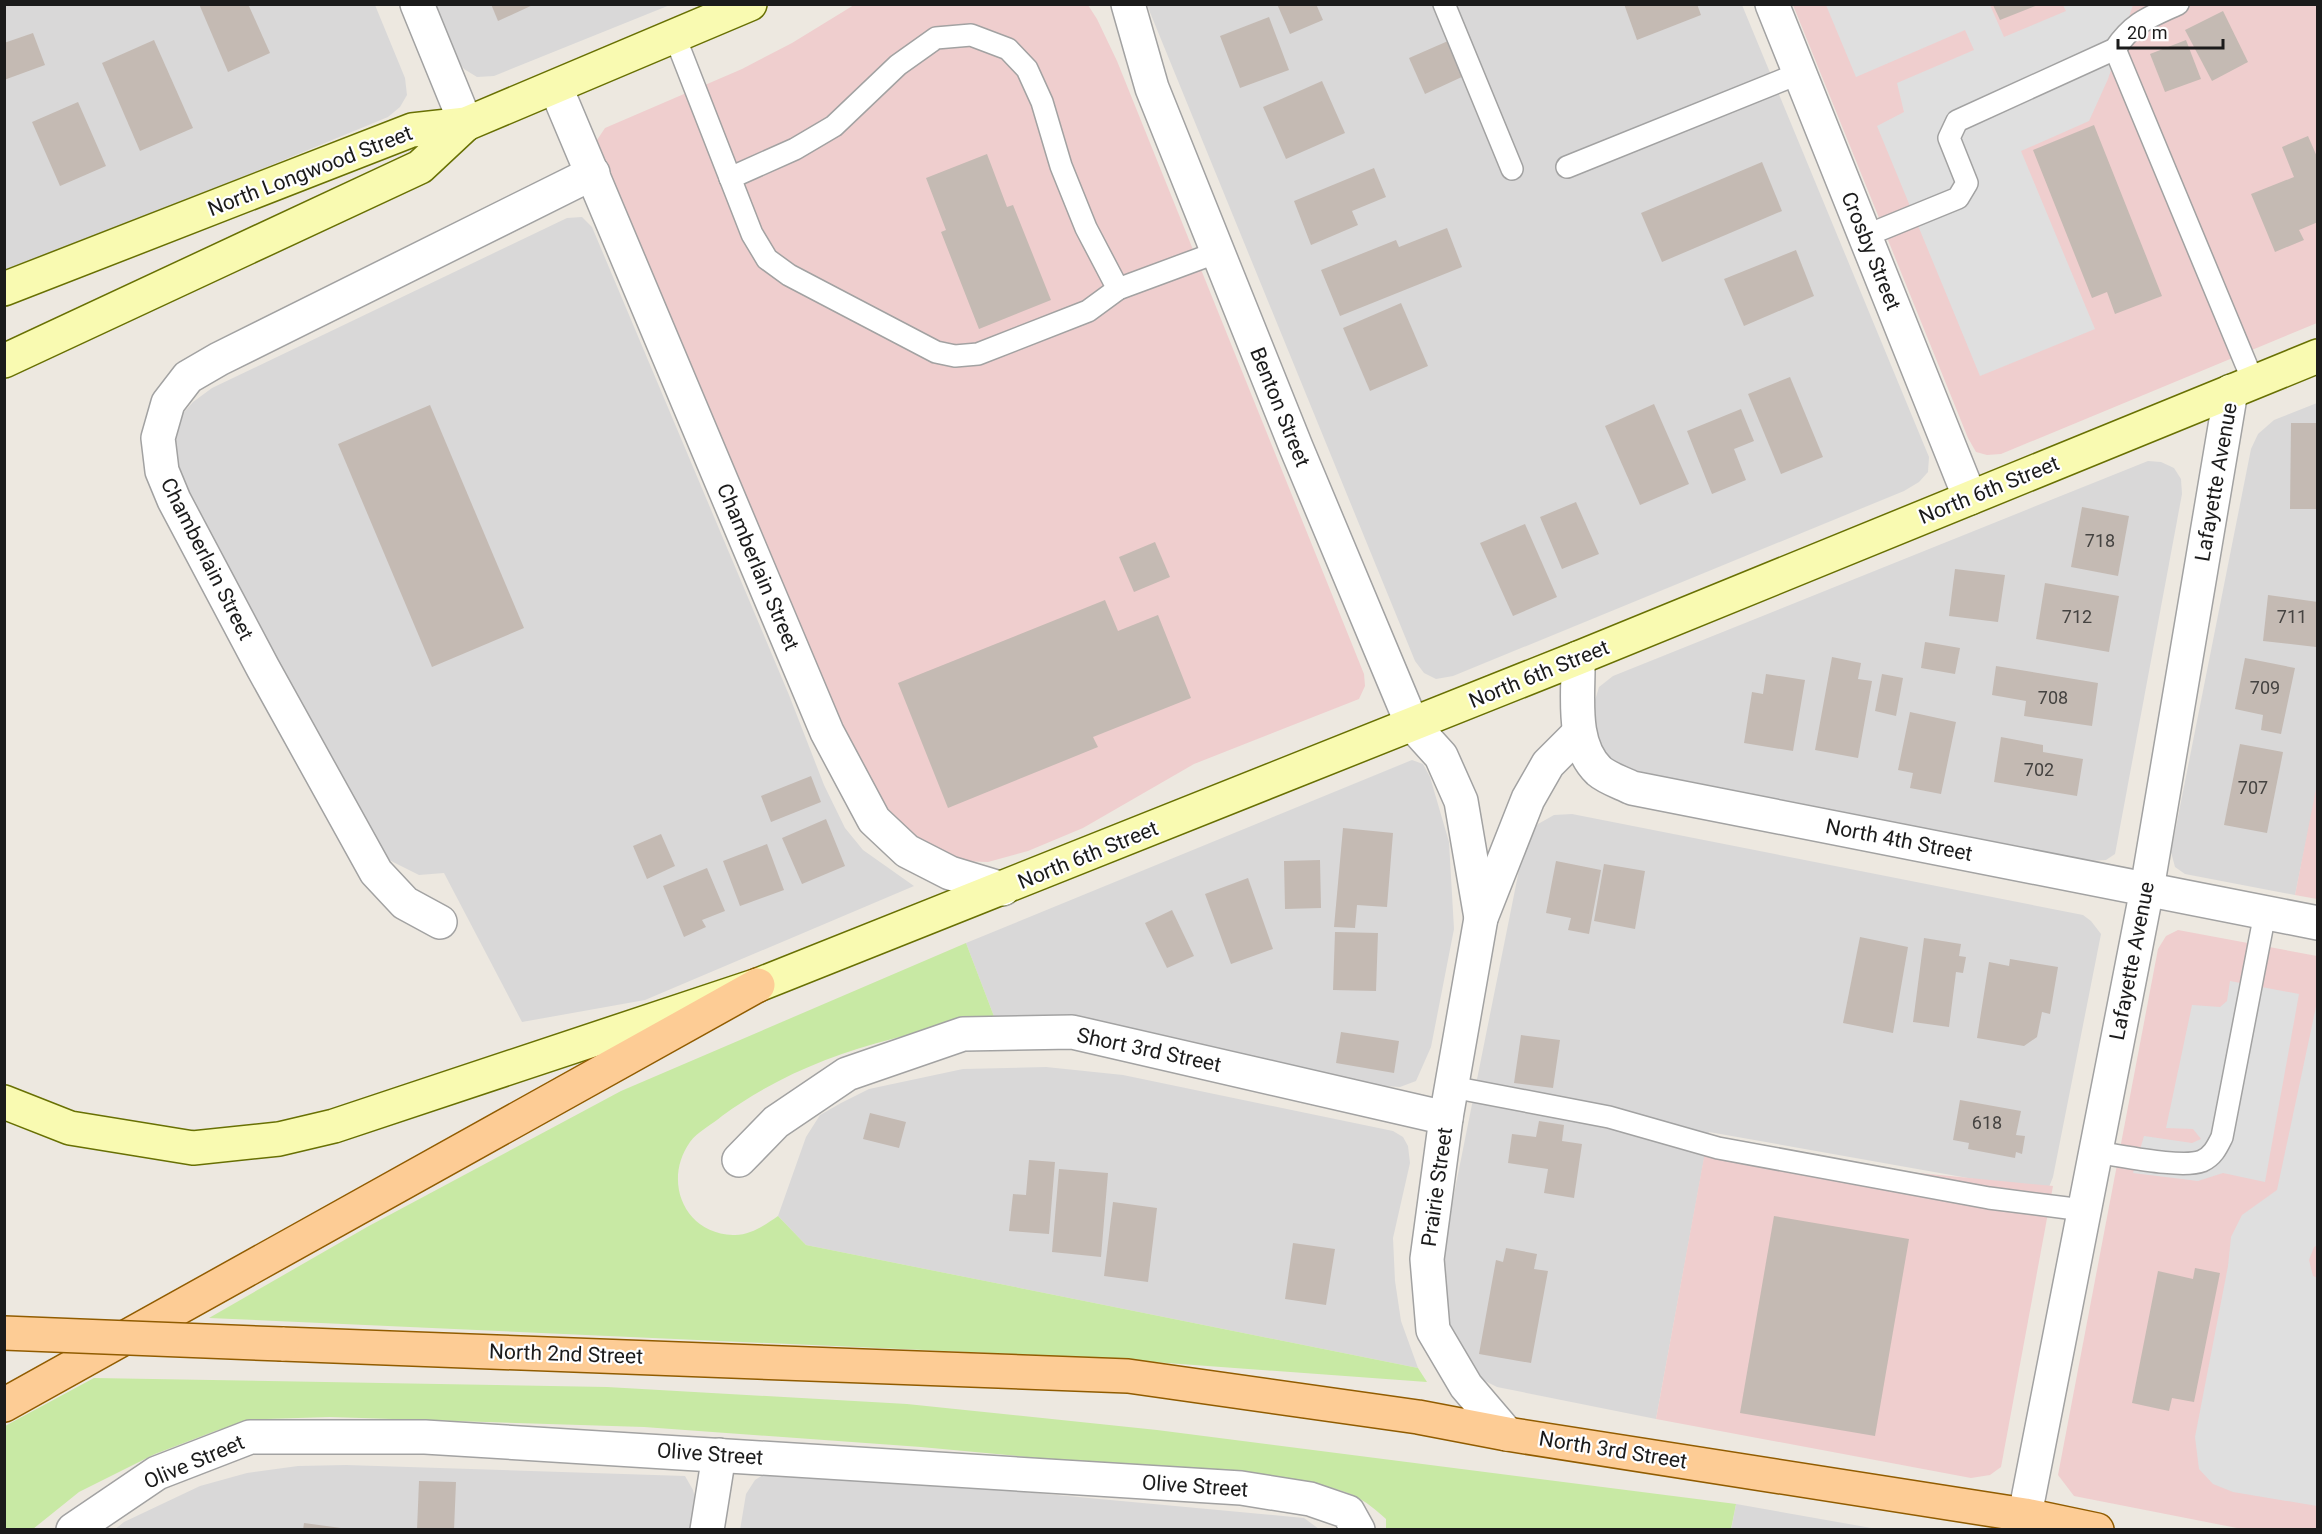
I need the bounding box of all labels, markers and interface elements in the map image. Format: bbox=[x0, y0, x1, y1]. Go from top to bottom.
scale bar bbox=[2118, 12, 2223, 50]
text: 20 m bbox=[2127, 22, 2167, 43]
street label: North Longwood Street bbox=[204, 121, 416, 221]
street label: Crosby Street bbox=[1836, 188, 1906, 314]
street label: Benton Street bbox=[1245, 344, 1315, 470]
street label: Lafayette Avenue bbox=[2190, 401, 2242, 563]
street label: North 6th Street bbox=[1915, 451, 2063, 529]
street label: Chamberlain Street bbox=[156, 474, 258, 644]
street label: Chamberlain Street bbox=[712, 480, 804, 654]
house number: 718 bbox=[2085, 530, 2115, 551]
house number: 712 bbox=[2062, 606, 2092, 627]
house number: 711 bbox=[2277, 606, 2307, 627]
street label: North 6th Street bbox=[1465, 635, 1613, 713]
house number: 709 bbox=[2250, 677, 2280, 698]
house number: 708 bbox=[2038, 687, 2068, 708]
house number: 702 bbox=[2024, 759, 2054, 780]
house number: 707 bbox=[2238, 777, 2268, 798]
street label: North 4th Street bbox=[1824, 814, 1975, 866]
street label: North 6th Street bbox=[1014, 816, 1162, 894]
street label: Lafayette Avenue bbox=[2105, 880, 2159, 1042]
street label: Short 3rd Street bbox=[1075, 1023, 1223, 1077]
house number: 618 bbox=[1972, 1112, 2002, 1133]
street label: Prairie Street bbox=[1417, 1126, 1457, 1248]
street label: North 2nd Street bbox=[489, 1339, 644, 1369]
street label: North 3rd Street bbox=[1537, 1426, 1689, 1474]
street label: Olive Street bbox=[140, 1430, 248, 1494]
street label: Olive Street bbox=[656, 1438, 764, 1470]
street label: Olive Street bbox=[1141, 1470, 1249, 1502]

